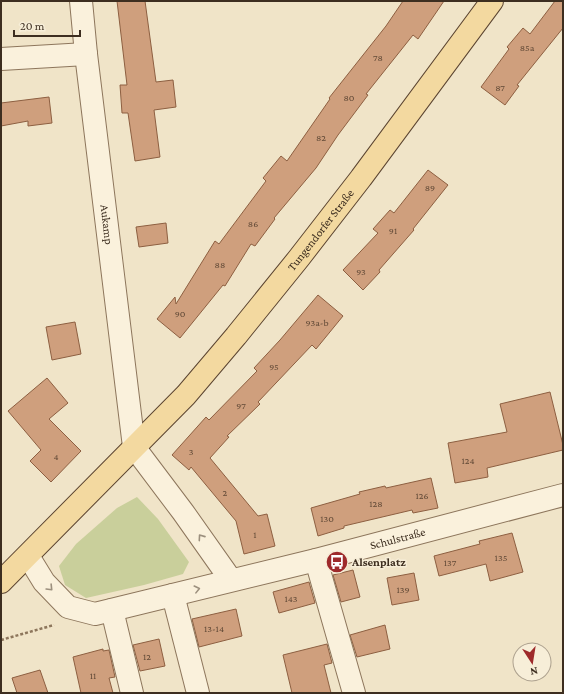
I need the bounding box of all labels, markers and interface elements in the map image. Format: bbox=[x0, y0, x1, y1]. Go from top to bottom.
scale bar bbox=[14, 12, 80, 38]
text: 20 m bbox=[20, 19, 45, 33]
house number: 85a bbox=[520, 42, 535, 53]
house number: 78 bbox=[373, 52, 383, 63]
house number: 87 bbox=[495, 82, 505, 93]
house number: 80 bbox=[343, 92, 355, 103]
house number: 82 bbox=[316, 132, 326, 143]
house number: 89 bbox=[425, 182, 435, 193]
street label: Tungendorfer Straße bbox=[284, 186, 357, 274]
street label: Aukamp bbox=[97, 204, 116, 245]
house number: 86 bbox=[248, 218, 258, 229]
house number: 91 bbox=[389, 225, 397, 236]
house number: 88 bbox=[215, 259, 225, 270]
house number: 93 bbox=[356, 266, 366, 277]
house number: 90 bbox=[175, 308, 186, 319]
house number: 93a-b bbox=[305, 317, 329, 328]
house number: 95 bbox=[269, 361, 279, 372]
house number: 97 bbox=[236, 400, 246, 411]
house number: 3 bbox=[189, 446, 194, 457]
house number: 4 bbox=[53, 451, 59, 462]
house number: 124 bbox=[461, 455, 475, 466]
house number: 2 bbox=[223, 487, 228, 498]
house number: 126 bbox=[415, 490, 429, 501]
house number: 128 bbox=[369, 498, 383, 509]
house number: 130 bbox=[320, 513, 334, 524]
street label: Schulstraße bbox=[368, 525, 427, 553]
house number: 1 bbox=[253, 529, 257, 540]
one-way arrow bbox=[199, 535, 206, 542]
bus stop icon: Alsenplatz bbox=[324, 549, 350, 575]
house number: 135 bbox=[495, 552, 508, 563]
place label: Alsenplatz bbox=[351, 555, 406, 569]
house number: 137 bbox=[444, 557, 457, 568]
one-way arrow bbox=[45, 583, 53, 591]
house number: 139 bbox=[396, 584, 410, 595]
one-way arrow bbox=[193, 586, 200, 594]
house number: 143 bbox=[284, 593, 298, 604]
house number: 13-14 bbox=[204, 623, 224, 634]
north arrow bbox=[512, 642, 552, 682]
house number: 12 bbox=[143, 651, 151, 662]
text: N bbox=[529, 665, 539, 679]
house number: 11 bbox=[90, 670, 96, 681]

